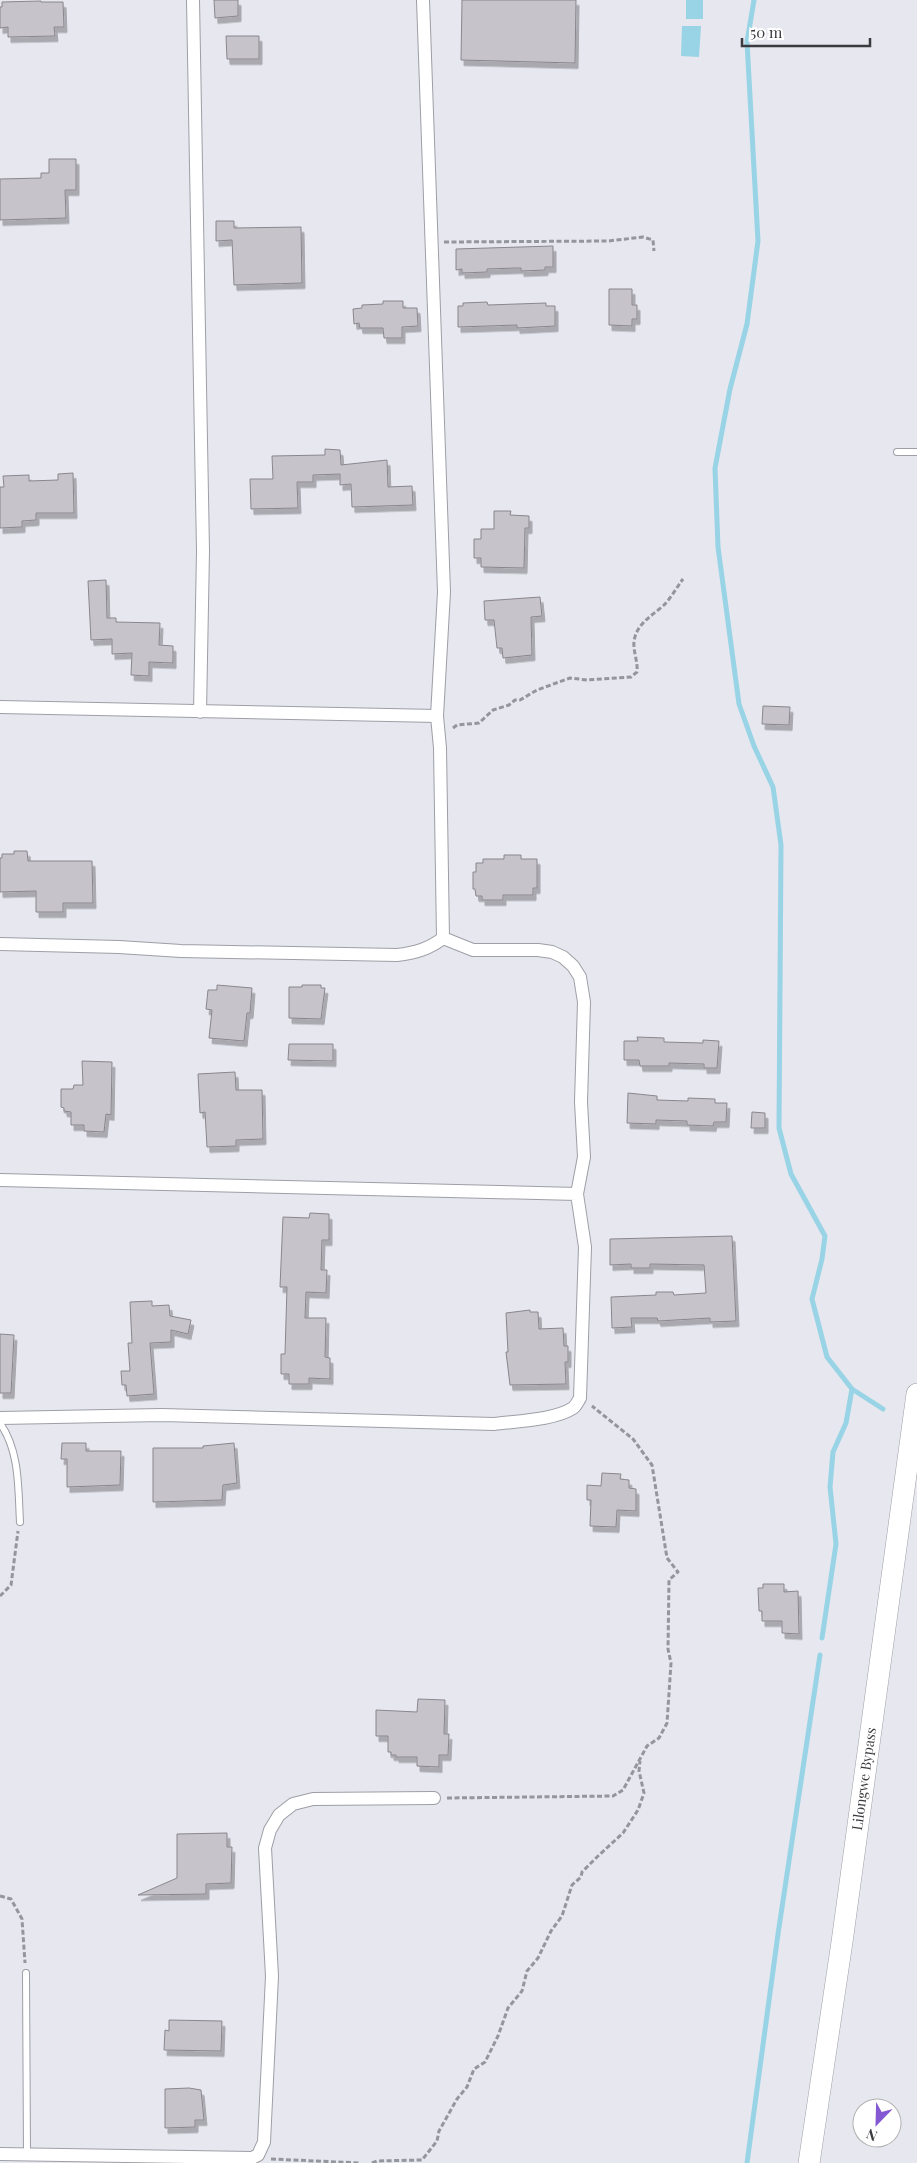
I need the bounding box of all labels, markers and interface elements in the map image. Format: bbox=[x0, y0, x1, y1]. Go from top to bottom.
scale bar bbox=[742, 15, 870, 47]
text: 50 m bbox=[750, 22, 783, 42]
street label: Lilongwe Bypass bbox=[847, 1726, 880, 1832]
north arrow bbox=[852, 2098, 902, 2148]
text: N bbox=[863, 2125, 880, 2146]

